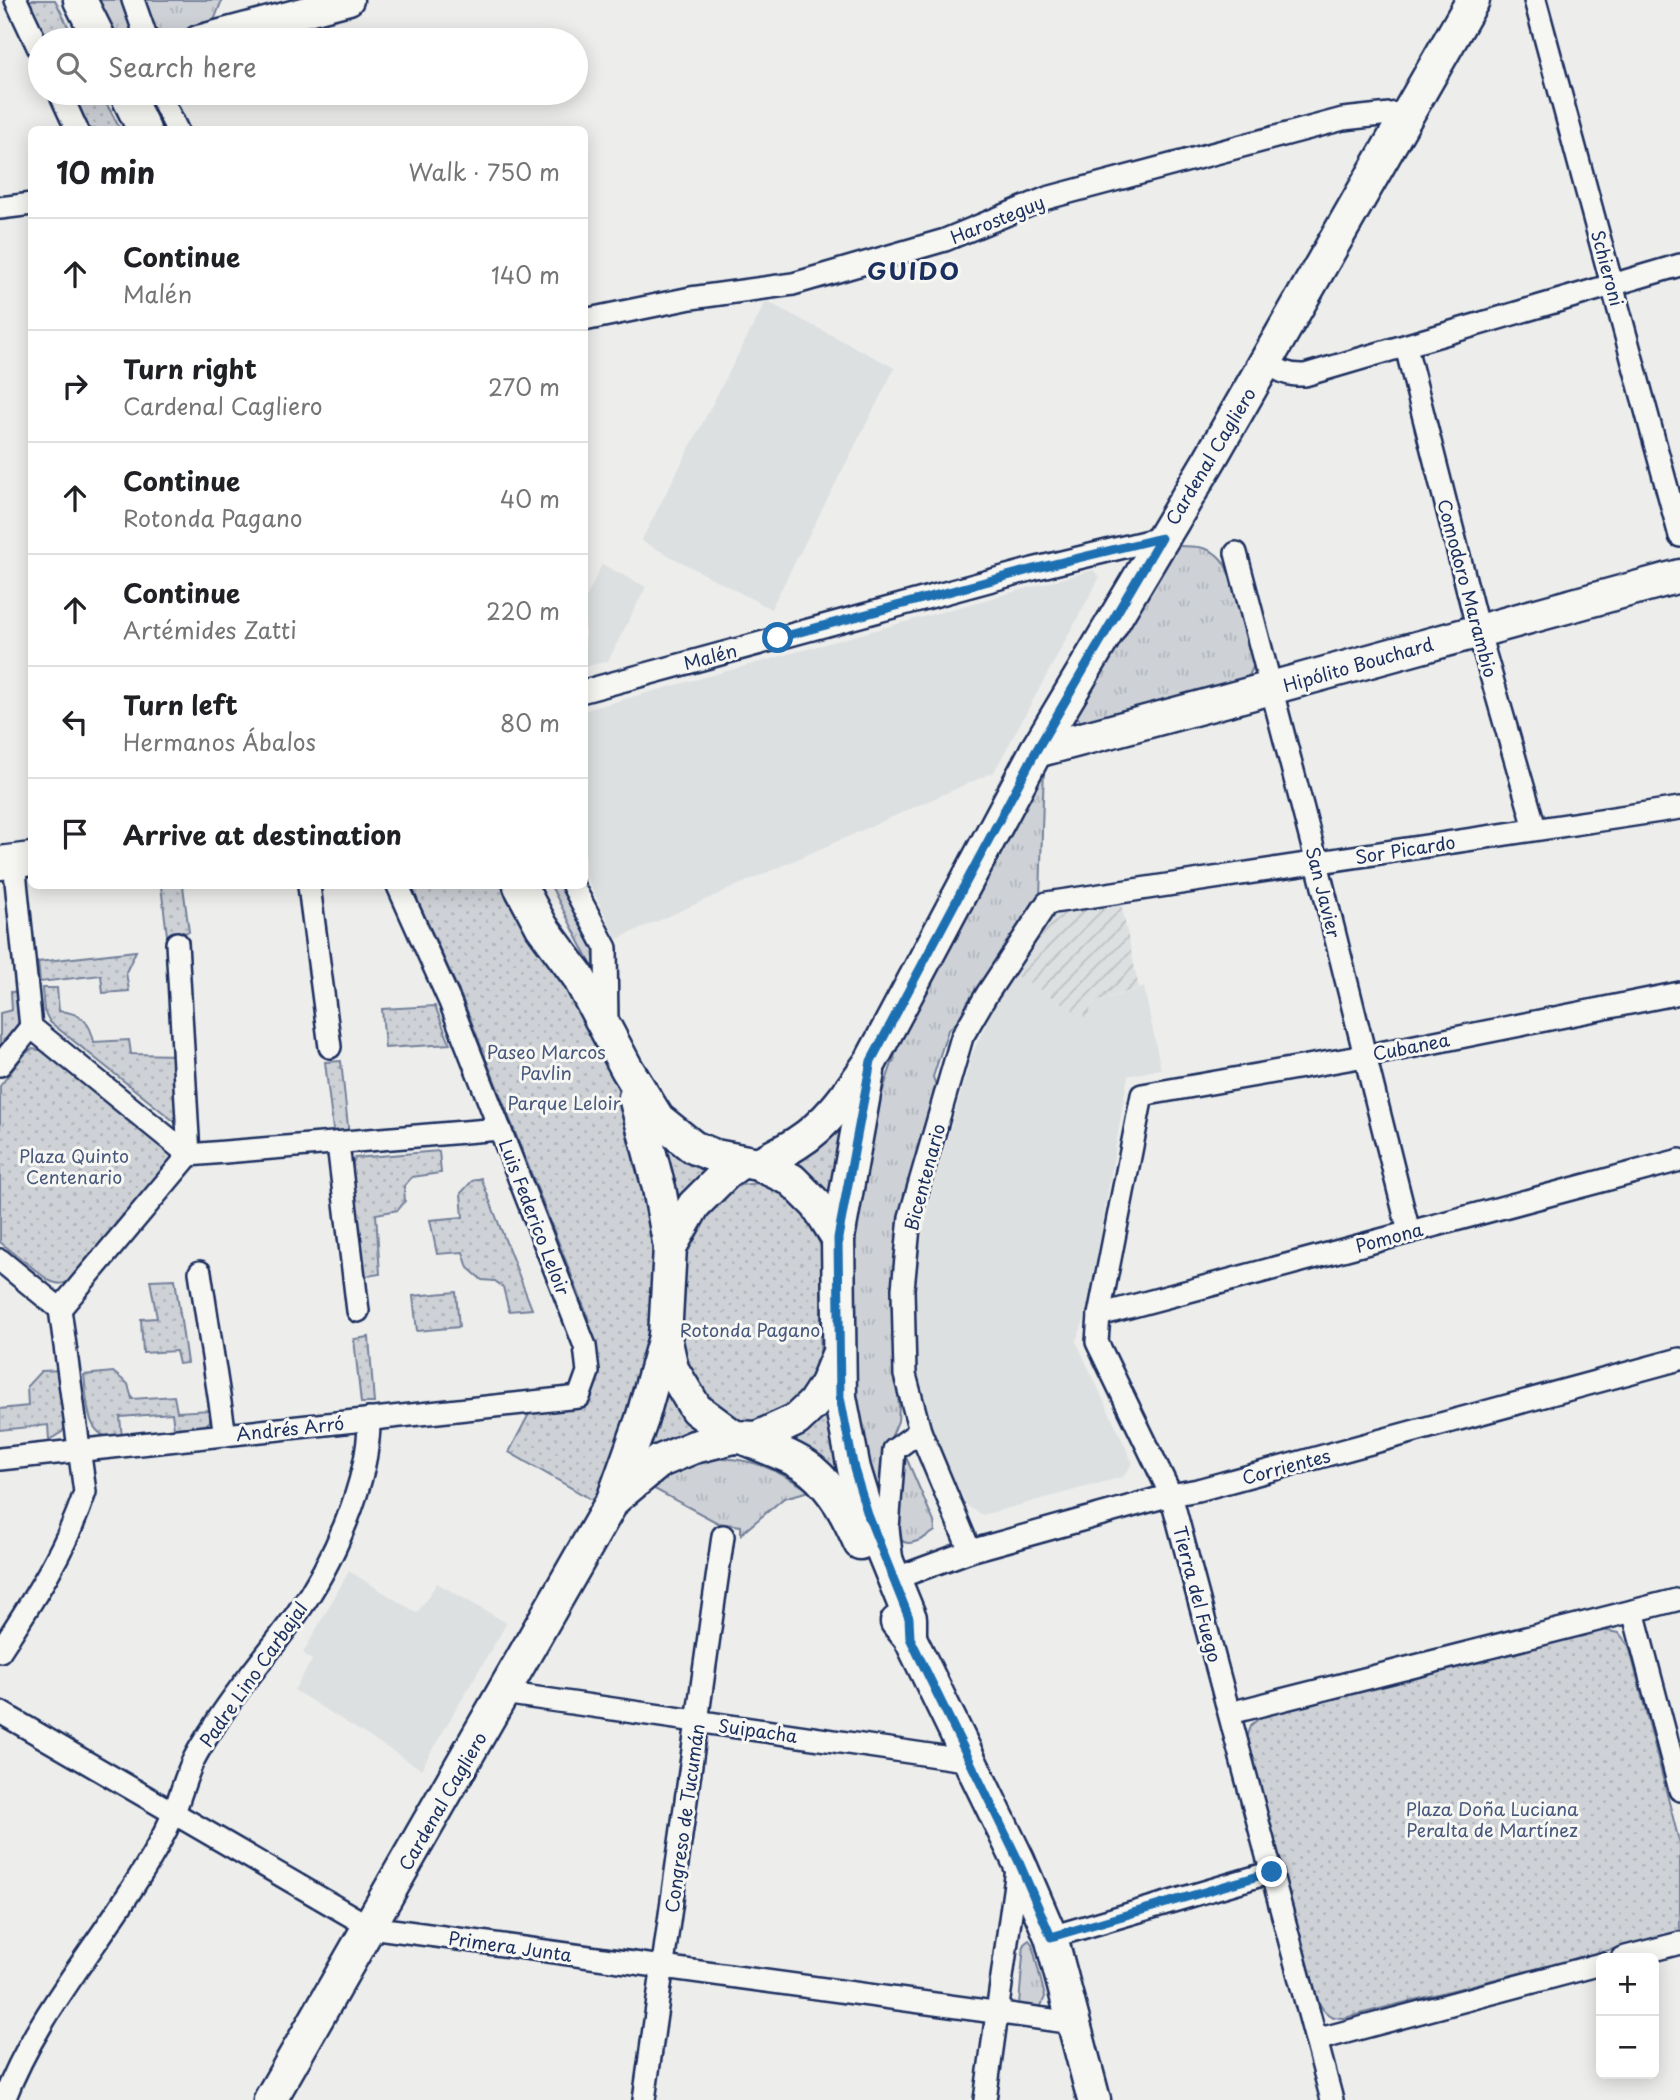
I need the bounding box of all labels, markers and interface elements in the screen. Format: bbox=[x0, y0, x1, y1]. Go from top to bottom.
search box bbox=[28, 28, 588, 105]
text: Search here bbox=[108, 47, 257, 86]
icon: search bbox=[52, 48, 90, 86]
text: 10 min bbox=[56, 149, 155, 194]
text: Walk · 750 m bbox=[408, 154, 560, 189]
street label: Harosteguy bbox=[946, 188, 1048, 250]
street label: Schieroni bbox=[1585, 227, 1631, 309]
text: Continue bbox=[123, 237, 240, 276]
district label: GUIDO bbox=[867, 252, 961, 288]
icon: ahead bbox=[56, 255, 94, 293]
text: 140 m bbox=[491, 257, 560, 292]
text: Malén bbox=[123, 276, 192, 311]
text: Turn right bbox=[123, 349, 257, 388]
icon: right bbox=[56, 367, 94, 405]
text: 270 m bbox=[488, 369, 560, 404]
street label: Cardenal Cagliero bbox=[1158, 382, 1262, 530]
text: Cardenal Cagliero bbox=[123, 388, 322, 423]
text: Continue bbox=[123, 461, 240, 500]
icon: ahead bbox=[56, 479, 94, 517]
text: 40 m bbox=[500, 481, 560, 516]
street label: Comodoro Marambio bbox=[1431, 496, 1505, 680]
text: Rotonda Pagano bbox=[123, 500, 303, 535]
text: Continue bbox=[123, 573, 240, 612]
icon: ahead bbox=[56, 591, 94, 629]
text: 220 m bbox=[486, 593, 560, 628]
text: Artémides Zatti bbox=[123, 612, 297, 647]
route start bbox=[762, 622, 793, 653]
street label: Hipólito Bouchard bbox=[1280, 630, 1436, 698]
street label: Malén bbox=[680, 636, 740, 676]
text: Turn left bbox=[123, 685, 238, 724]
icon: left bbox=[56, 703, 94, 741]
text: 80 m bbox=[500, 705, 560, 740]
text: Hermanos Ábalos bbox=[123, 724, 316, 759]
icon: arrive bbox=[56, 815, 94, 853]
text: Arrive at destination bbox=[123, 815, 402, 854]
street label: Sor Picardo bbox=[1353, 828, 1457, 870]
street label: San Javier bbox=[1300, 844, 1349, 941]
street label: Cubanea bbox=[1370, 1025, 1452, 1067]
park label: Paseo Marcos Pavlin bbox=[486, 1038, 606, 1086]
park label: Parque Leloir bbox=[507, 1089, 621, 1116]
street label: Bicentenario bbox=[897, 1120, 951, 1234]
street label: Luis Federico Leloir bbox=[493, 1135, 577, 1300]
park label: Plaza Quinto Centenario bbox=[19, 1142, 129, 1190]
street label: Pomona bbox=[1352, 1215, 1426, 1259]
park label: Rotonda Pagano bbox=[680, 1316, 820, 1343]
street label: Andrés Arró bbox=[235, 1409, 345, 1447]
street label: Corrientes bbox=[1239, 1441, 1333, 1491]
street label: Tierra del Fuego bbox=[1167, 1523, 1229, 1665]
street label: Padre Lino Carbajal bbox=[193, 1596, 313, 1752]
street label: Suipacha bbox=[717, 1711, 800, 1749]
street label: Congreso de Tucumán bbox=[657, 1722, 711, 1914]
street label: Cardenal Cagliero bbox=[391, 1727, 493, 1875]
park label: Plaza Doña Luciana Peralta de Martínez bbox=[1406, 1795, 1579, 1843]
route end bbox=[1256, 1856, 1287, 1887]
street label: Primera Junta bbox=[446, 1924, 574, 1968]
map controls bbox=[1596, 1953, 1659, 2079]
button: + bbox=[1596, 1953, 1659, 2016]
button: − bbox=[1596, 2016, 1659, 2079]

